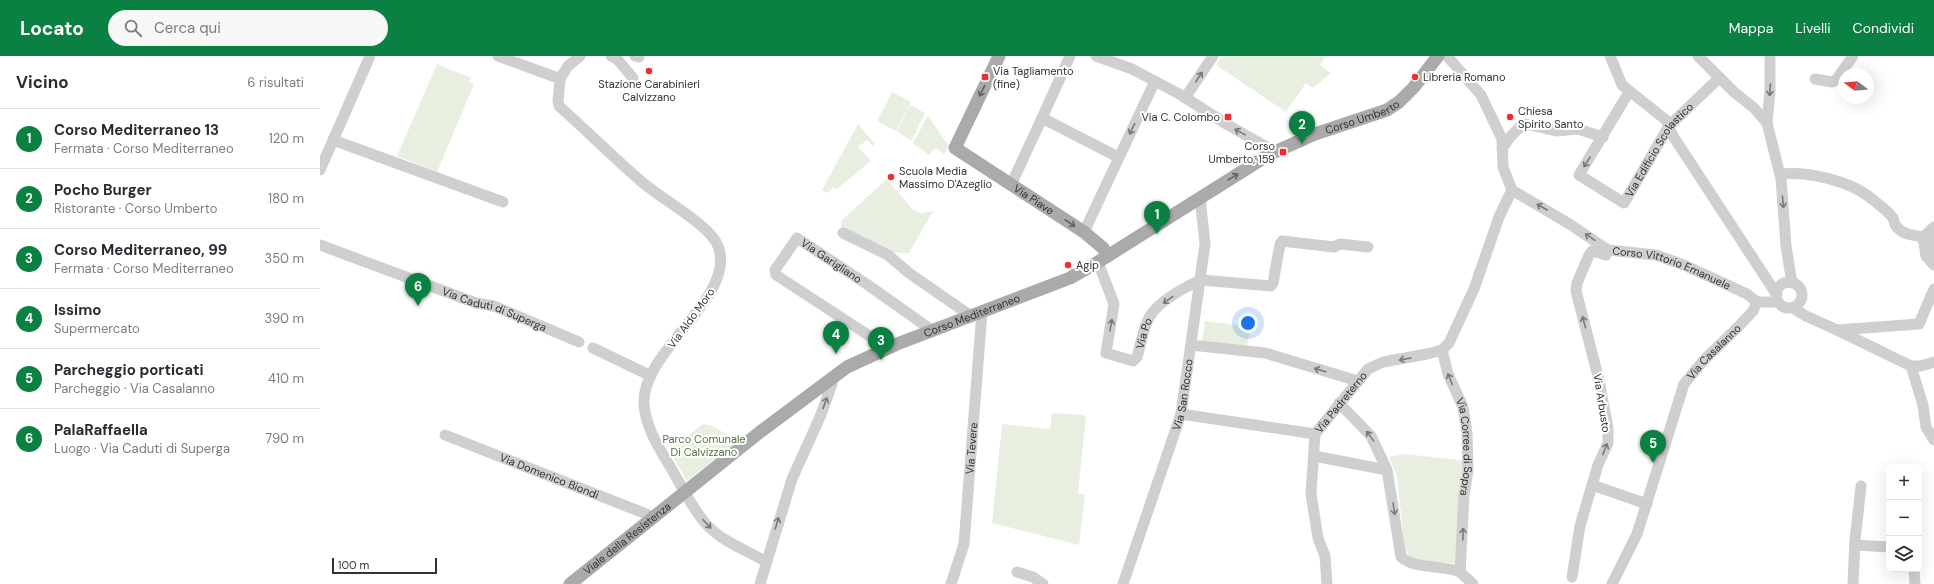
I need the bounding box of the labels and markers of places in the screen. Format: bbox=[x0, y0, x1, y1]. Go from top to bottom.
place label: Via Tagliamento (fine) bbox=[993, 64, 1074, 91]
marker: Stazione Carabinieri Calvizzano bbox=[644, 66, 654, 76]
place label: Libreria Romano bbox=[1423, 70, 1505, 84]
marker: Via Tagliamento (fine) bbox=[980, 72, 990, 82]
marker: Libreria Romano bbox=[1410, 72, 1420, 82]
place label: Stazione Carabinieri Calvizzano bbox=[598, 77, 700, 104]
place label: Chiesa Spirito Santo bbox=[1518, 104, 1584, 131]
place label: Via C. Colombo bbox=[1142, 110, 1220, 124]
pin: 2 bbox=[1289, 111, 1315, 144]
marker: Via C. Colombo bbox=[1223, 112, 1233, 122]
marker: Chiesa Spirito Santo bbox=[1505, 112, 1515, 122]
place label: Corso Umberto, 159 bbox=[1208, 139, 1275, 166]
marker: Corso Umberto, 159 bbox=[1278, 147, 1288, 157]
place label: Scuola Media Massimo D'Azeglio bbox=[899, 164, 992, 191]
marker: Scuola Media Massimo D'Azeglio bbox=[886, 172, 896, 182]
pin: 1 bbox=[1144, 201, 1170, 234]
place label: Agip bbox=[1076, 258, 1099, 272]
marker: Agip bbox=[1063, 260, 1073, 270]
pin: 6 bbox=[405, 273, 431, 306]
pin: 4 bbox=[823, 321, 849, 354]
pin: 3 bbox=[868, 327, 894, 360]
pin: 5 bbox=[1640, 430, 1666, 463]

